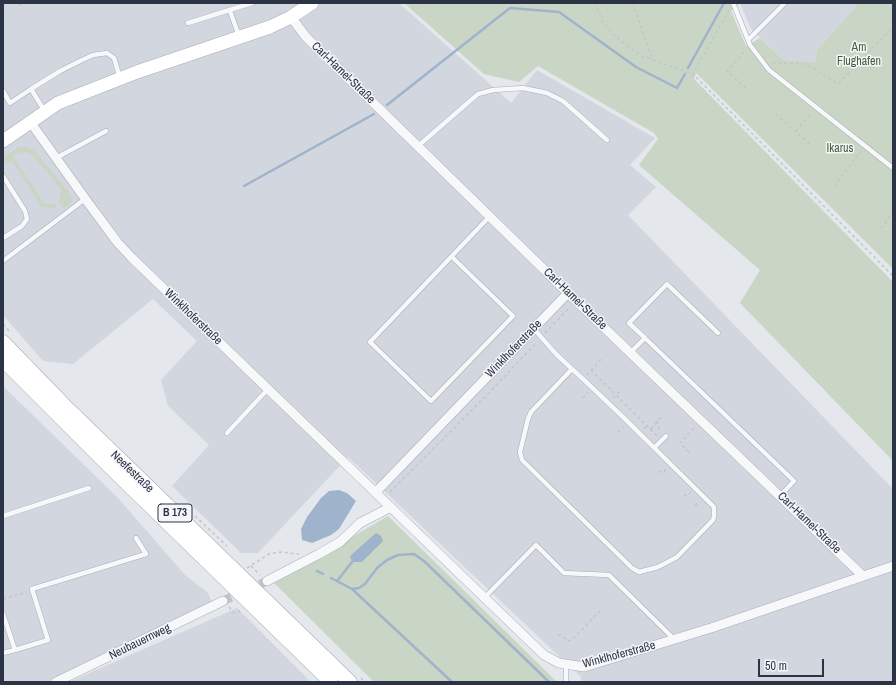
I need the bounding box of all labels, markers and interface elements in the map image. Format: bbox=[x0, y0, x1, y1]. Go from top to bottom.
street label: Carl-Hamel-Straße bbox=[308, 39, 378, 107]
park label: Am Flughafen bbox=[837, 41, 881, 69]
park label: Ikarus bbox=[827, 142, 853, 156]
street label: Carl-Hamel-Straße bbox=[540, 265, 610, 333]
street label: Winklhoferstraße bbox=[161, 286, 225, 348]
street label: Winklhoferstraße bbox=[483, 317, 545, 381]
street label: Neefestraße bbox=[108, 448, 156, 496]
street label: Carl-Hamel-Straße bbox=[774, 489, 844, 557]
road number: B 173 bbox=[158, 504, 192, 522]
street label: Neubauernweg bbox=[107, 621, 173, 663]
street label: Winklhoferstraße bbox=[581, 638, 657, 672]
scale bar bbox=[760, 651, 826, 677]
text: 50 m bbox=[765, 658, 787, 674]

